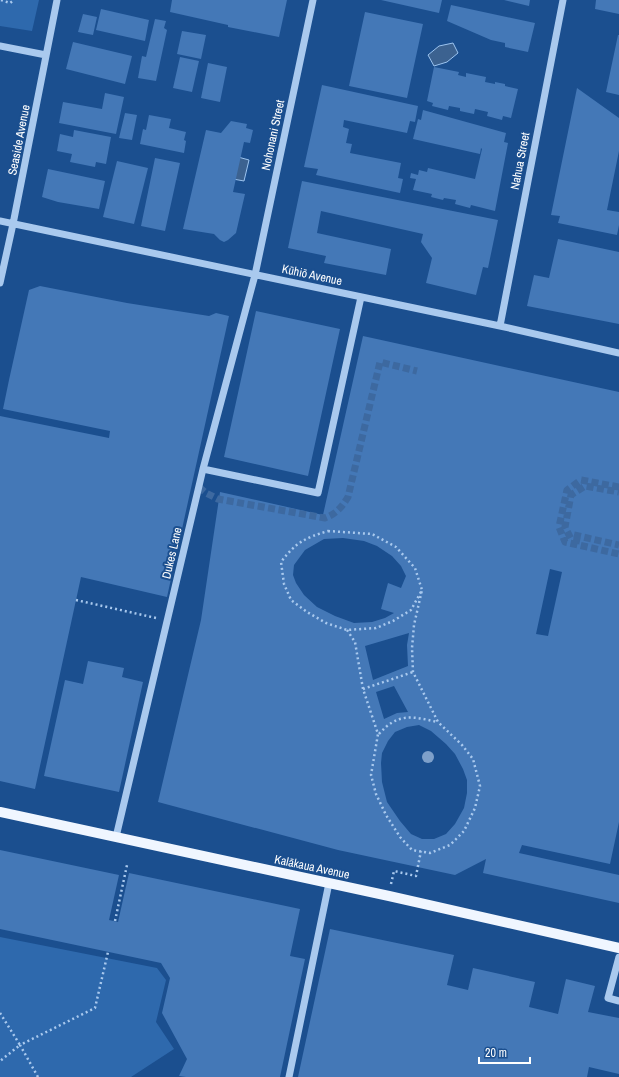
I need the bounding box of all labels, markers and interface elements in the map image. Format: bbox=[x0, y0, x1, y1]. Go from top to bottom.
street label: Nohonani Street bbox=[258, 98, 288, 172]
street label: Seaside Avenue bbox=[4, 103, 34, 177]
street label: Nahua Street bbox=[507, 131, 533, 191]
street label: Kūhiō Avenue bbox=[280, 261, 344, 289]
street label: Dukes Lane bbox=[158, 526, 186, 580]
street label: Kalākaua Avenue bbox=[273, 851, 351, 883]
scale bar bbox=[479, 1039, 530, 1065]
text: 20 m bbox=[485, 1045, 507, 1061]

